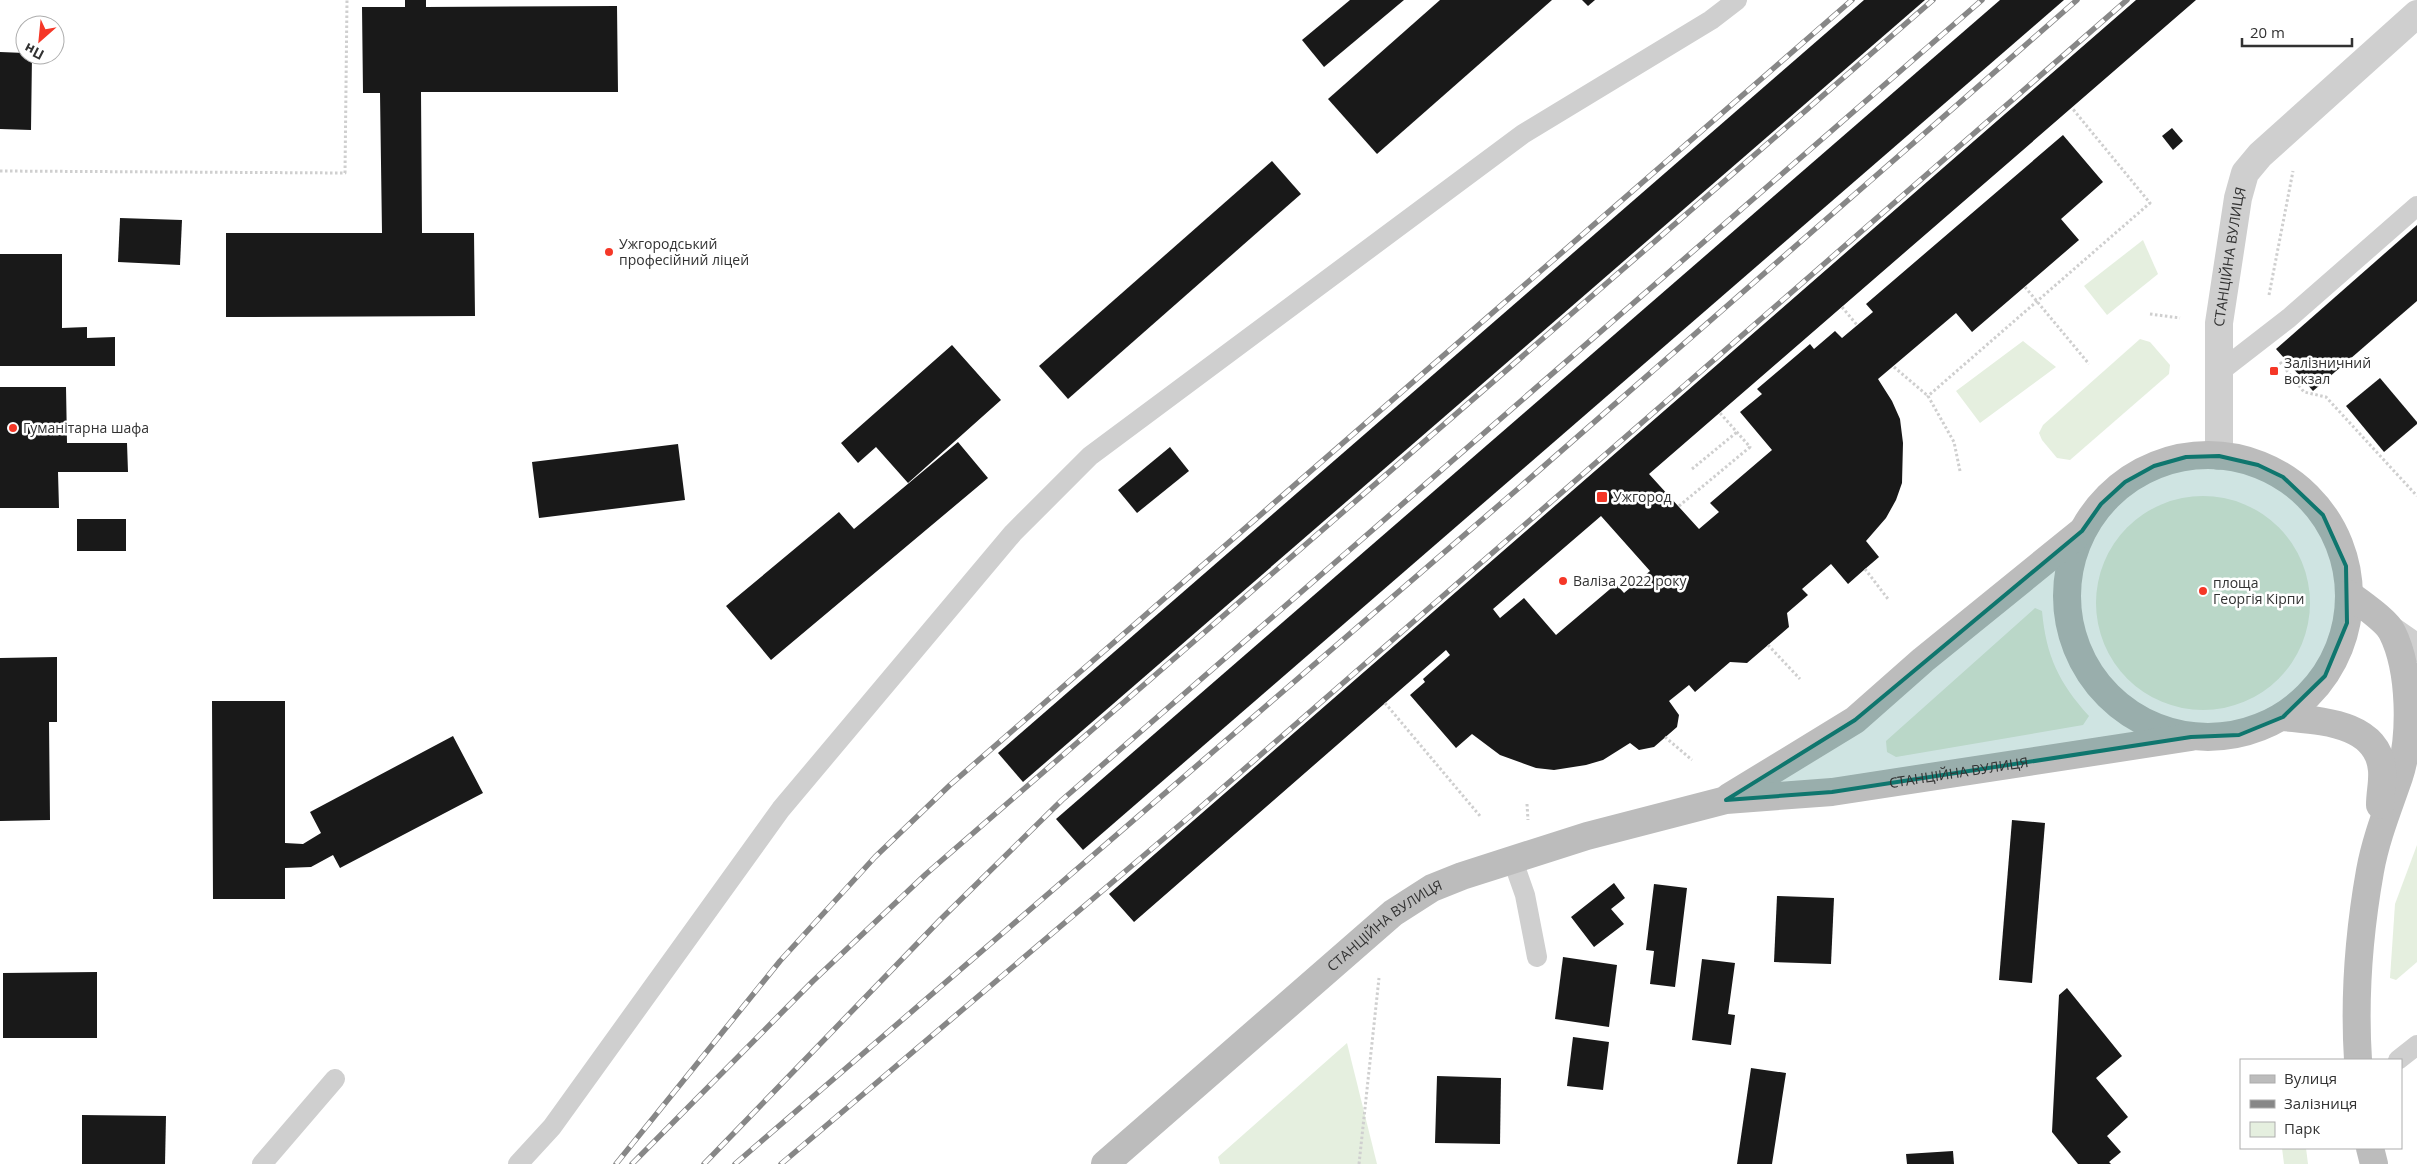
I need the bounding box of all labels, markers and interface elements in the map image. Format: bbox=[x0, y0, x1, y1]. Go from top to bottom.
north arrow bbox=[15, 15, 65, 65]
scale bar bbox=[2242, 15, 2352, 47]
text: 20 m bbox=[2250, 22, 2285, 42]
text: Пн bbox=[21, 39, 47, 65]
street label: СТАНЦІЙНА ВУЛИЦЯ bbox=[2209, 185, 2250, 328]
place label: Ужгородський професійний ліцей bbox=[619, 234, 749, 269]
marker: Ужгородський професійний ліцей bbox=[603, 246, 615, 258]
place label: Залізничний вокзал bbox=[2284, 353, 2371, 388]
marker: Залізничний вокзал bbox=[2268, 365, 2280, 377]
place label: Гуманітарна шафа bbox=[23, 418, 149, 437]
marker: Гуманітарна шафа bbox=[7, 422, 19, 434]
place label: Ужгород bbox=[1613, 487, 1671, 506]
marker: Ужгород bbox=[1595, 490, 1609, 504]
place label: Валіза 2022 року bbox=[1573, 571, 1687, 590]
place label: площа Георгія Кірпи bbox=[2213, 573, 2304, 608]
marker: Валіза 2022 року bbox=[1557, 575, 1569, 587]
marker: площа Георгія Кірпи bbox=[2197, 585, 2209, 597]
street label: СТАНЦІЙНА ВУЛИЦЯ bbox=[1888, 752, 2030, 792]
street label: СТАНЦІЙНА ВУЛИЦЯ bbox=[1323, 875, 1445, 975]
legend bbox=[2240, 1059, 2402, 1149]
text: Вулиця bbox=[2284, 1068, 2337, 1088]
text: Залізниця bbox=[2284, 1093, 2357, 1113]
text: Парк bbox=[2284, 1118, 2320, 1138]

